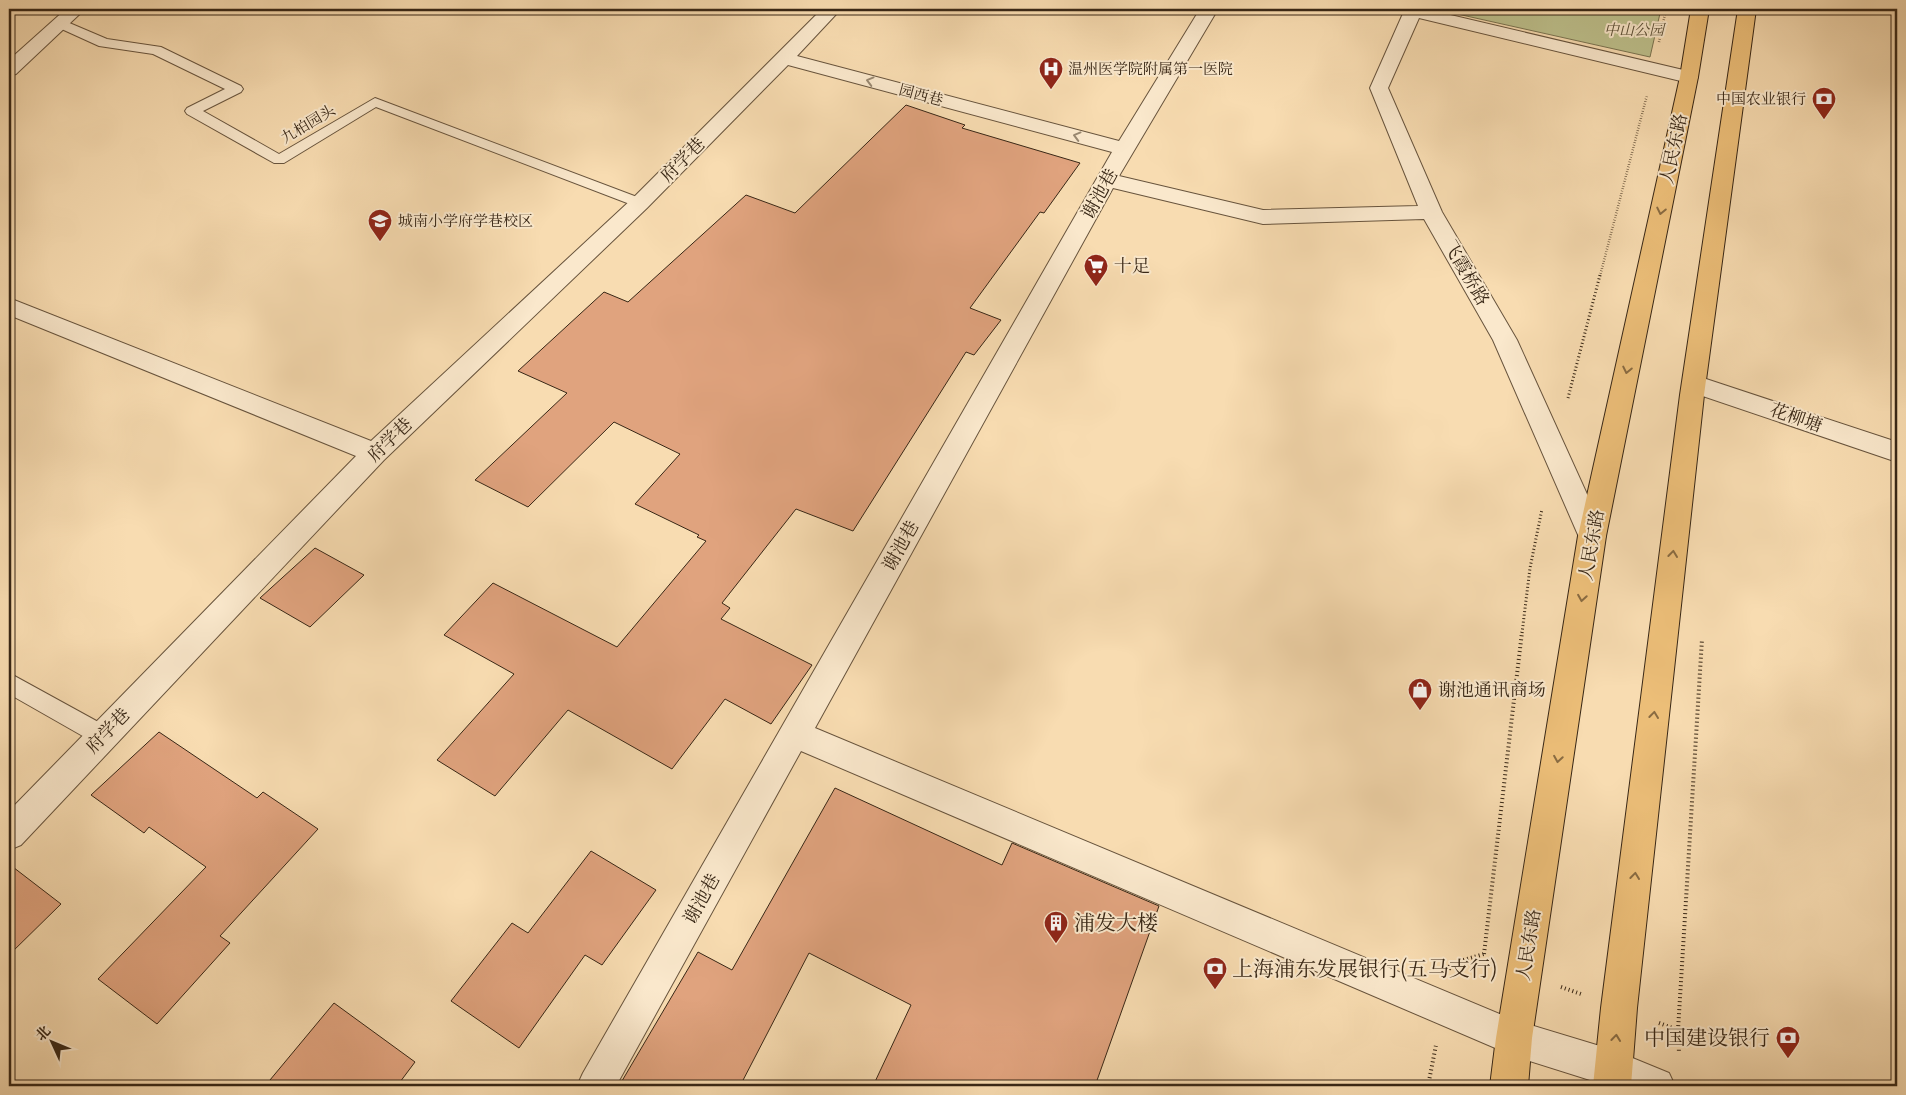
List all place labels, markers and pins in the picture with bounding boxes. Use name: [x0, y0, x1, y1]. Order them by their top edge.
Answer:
hospital icon: 温州医学院附属第一医院: [1038, 56, 1064, 90]
place label: 温州医学院附属第一医院: [1068, 59, 1233, 79]
bank icon: 中国农业银行: [1811, 86, 1837, 120]
place label: 中国农业银行: [1716, 89, 1806, 109]
school or university icon: 城南小学府学巷校区: [367, 208, 393, 242]
place label: 城南小学府学巷校区: [398, 211, 533, 231]
supermarket icon: 十足: [1083, 253, 1109, 287]
place label: 十足: [1114, 254, 1150, 279]
shop icon: 谢池通讯商场: [1407, 677, 1433, 711]
place label: 谢池通讯商场: [1438, 678, 1546, 703]
place label: 浦发大楼: [1074, 909, 1158, 938]
building icon: 浦发大楼: [1043, 910, 1069, 944]
place label: 上海浦东发展银行(五马支行): [1232, 955, 1497, 984]
bank icon: 上海浦东发展银行(五马支行): [1202, 956, 1228, 990]
place label: 中国建设银行: [1644, 1024, 1770, 1053]
bank icon: 中国建设银行: [1775, 1025, 1801, 1059]

